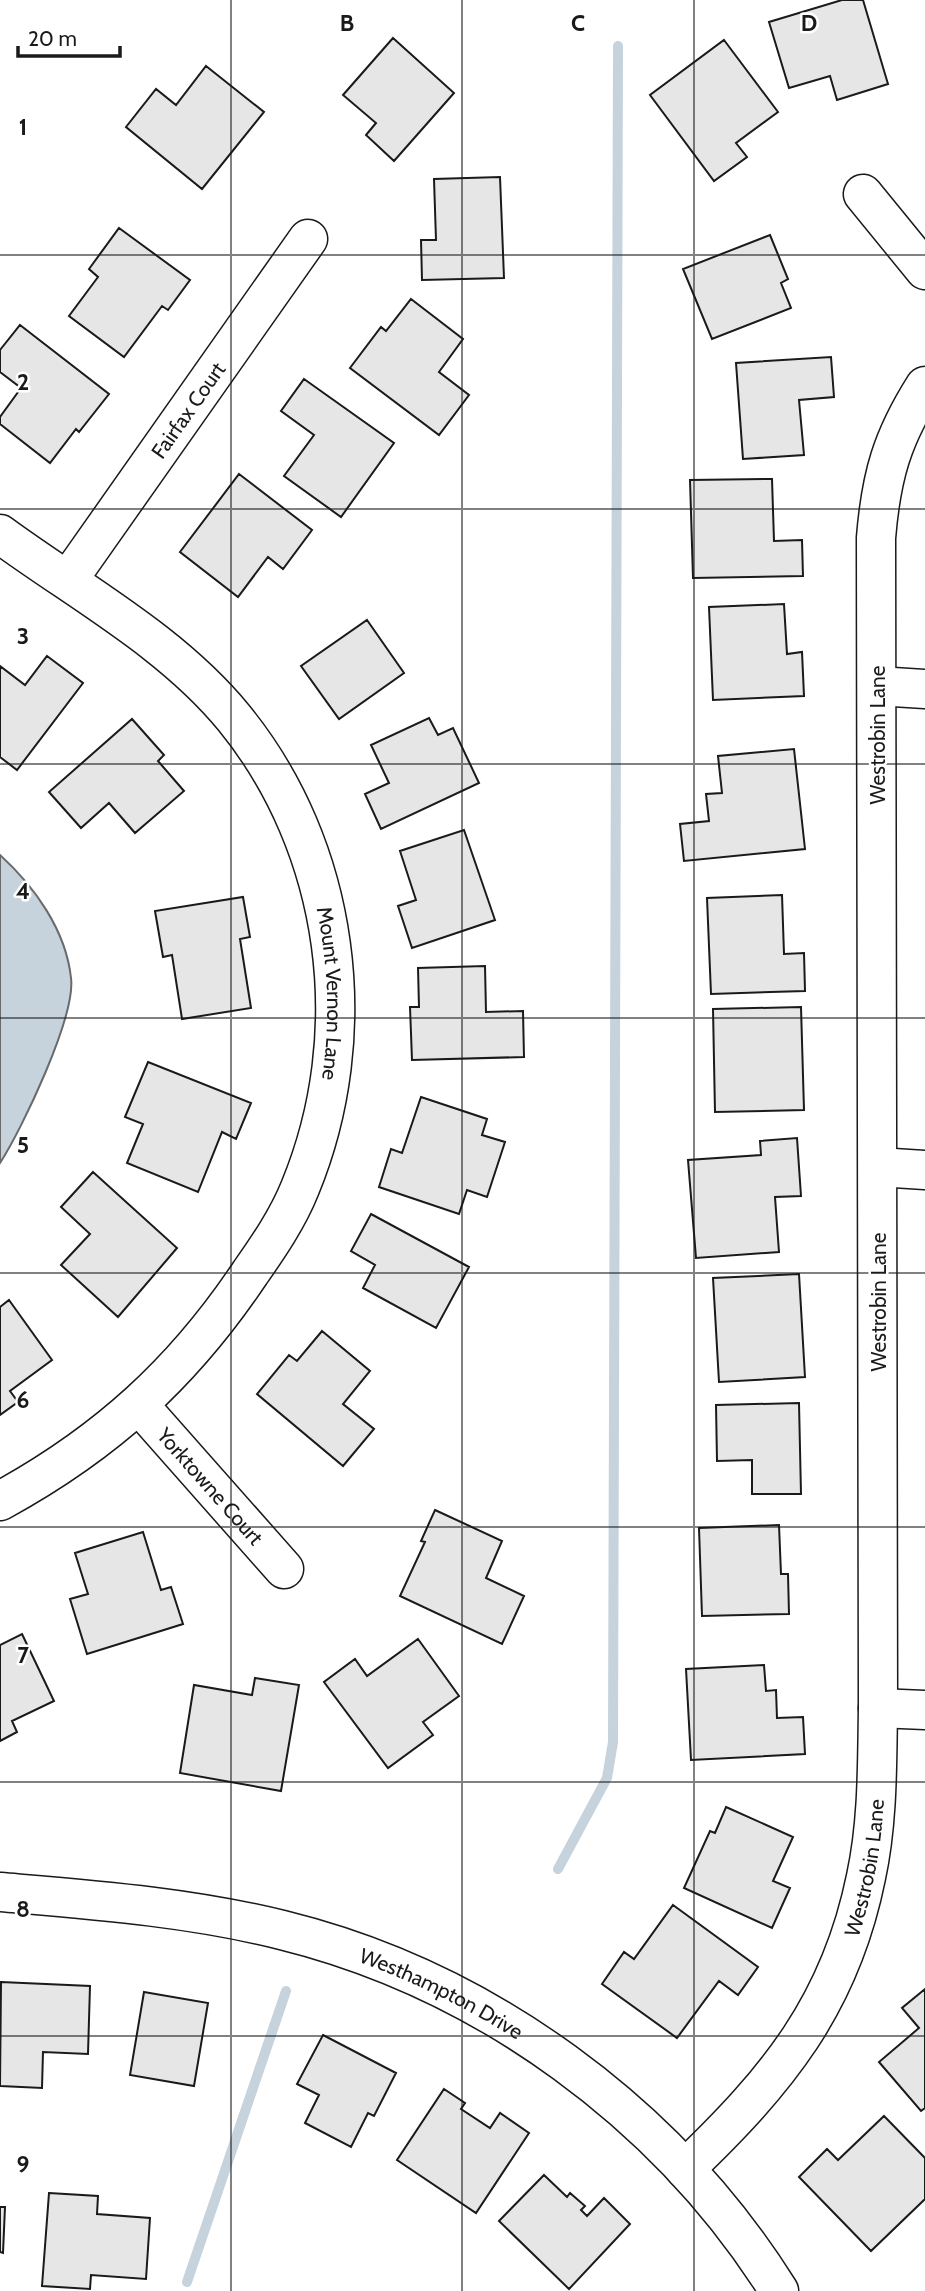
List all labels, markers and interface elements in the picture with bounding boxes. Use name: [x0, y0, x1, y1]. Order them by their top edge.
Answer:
text: B: [340, 9, 354, 37]
text: C: [571, 9, 585, 37]
text: D: [801, 9, 817, 37]
scale bar: [18, 14, 119, 58]
text: 20 m: [28, 26, 77, 51]
text: 1: [19, 113, 27, 141]
street label: Fairfax Court: [145, 357, 230, 463]
text: 2: [17, 368, 29, 396]
text: 3: [17, 622, 29, 650]
street label: Westrobin Lane: [865, 665, 890, 805]
text: 4: [16, 877, 30, 905]
street label: Mount Vernon Lane: [312, 904, 348, 1082]
text: 5: [17, 1131, 29, 1159]
street label: Westrobin Lane: [866, 1232, 891, 1372]
text: 6: [17, 1386, 29, 1414]
street label: Yorktowne Court: [152, 1422, 269, 1549]
text: 7: [17, 1641, 29, 1669]
street label: Westrobin Lane: [839, 1798, 888, 1939]
text: 8: [16, 1895, 30, 1923]
street label: Westhampton Drive: [357, 1942, 528, 2044]
text: 9: [17, 2150, 29, 2178]

